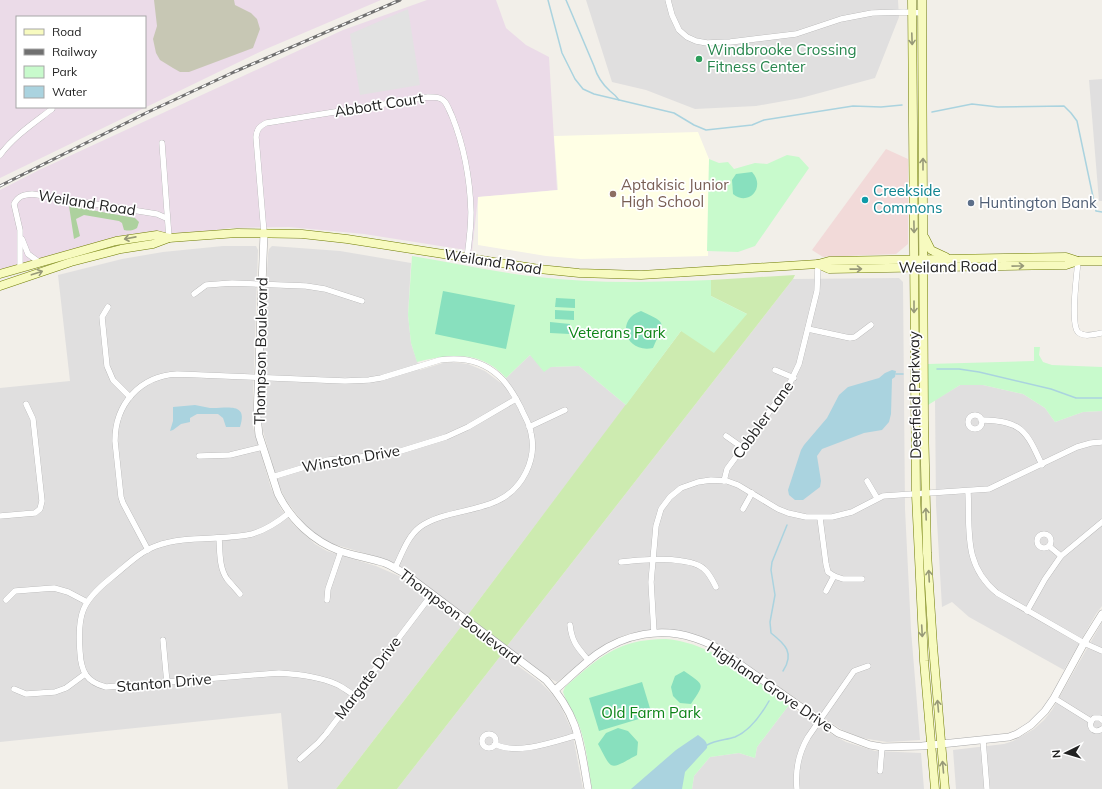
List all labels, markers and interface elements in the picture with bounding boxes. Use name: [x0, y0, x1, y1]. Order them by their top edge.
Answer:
legend: [16, 16, 146, 108]
text: Road: [52, 24, 81, 39]
one-way arrow: [908, 32, 916, 45]
place label: Windbrooke Crossing Fitness Center: [707, 40, 857, 76]
text: Railway: [52, 44, 98, 59]
marker: Windbrooke Crossing Fitness Center: [694, 54, 704, 64]
text: Park: [52, 64, 78, 79]
text: Water: [52, 84, 88, 99]
street label: Abbott Court: [333, 88, 425, 121]
one-way arrow: [919, 158, 927, 171]
place label: Aptakisic Junior High School: [621, 175, 729, 211]
place label: Creekside Commons: [873, 181, 942, 217]
street label: Weiland Road: [37, 185, 137, 220]
marker: Aptakisic Junior High School: [608, 189, 618, 199]
place label: Huntington Bank: [979, 193, 1097, 212]
marker: Creekside Commons: [860, 195, 870, 205]
marker: Huntington Bank: [966, 198, 976, 208]
one-way arrow: [910, 220, 918, 233]
one-way arrow: [124, 234, 137, 242]
street label: Weiland Road: [443, 244, 543, 279]
street label: Weiland Road: [899, 256, 997, 277]
one-way arrow: [1011, 262, 1024, 270]
one-way arrow: [849, 265, 862, 273]
one-way arrow: [30, 269, 43, 276]
street label: Thompson Boulevard: [250, 277, 271, 425]
one-way arrow: [910, 300, 918, 313]
park label: Veterans Park: [568, 323, 666, 342]
street label: Deerfield Parkway: [904, 331, 925, 459]
street label: Cobbler Lane: [728, 377, 797, 462]
street label: Winston Drive: [300, 441, 401, 476]
one-way arrow: [923, 508, 930, 521]
street label: Thompson Boulevard: [396, 565, 525, 669]
one-way arrow: [925, 570, 932, 583]
one-way arrow: [919, 624, 926, 637]
street label: Margate Drive: [330, 633, 405, 723]
street label: Highland Grove Drive: [704, 637, 837, 736]
street label: Stanton Drive: [116, 669, 212, 696]
one-way arrow: [934, 700, 941, 713]
park label: Old Farm Park: [601, 703, 701, 722]
north arrow: [1046, 733, 1086, 773]
text: N: [1049, 749, 1063, 759]
one-way arrow: [939, 761, 947, 774]

